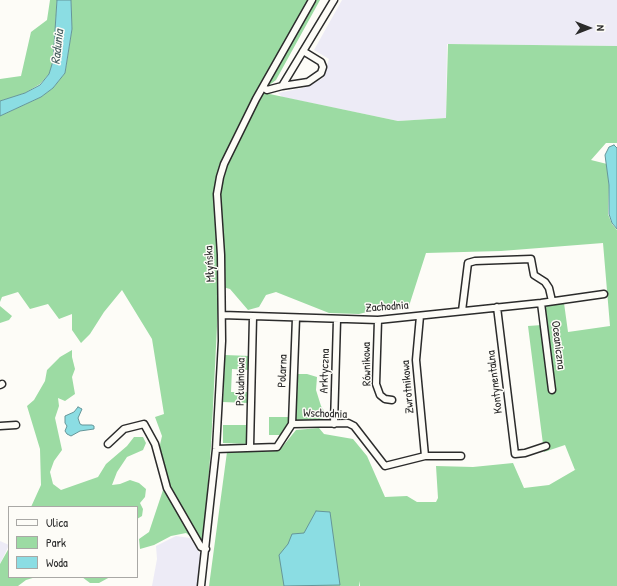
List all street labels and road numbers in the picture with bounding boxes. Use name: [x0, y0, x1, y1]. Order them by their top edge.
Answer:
street label: Młyńska: [202, 245, 218, 283]
street label: Zachodnia: [365, 298, 409, 316]
street label: Oceaniczna: [548, 320, 568, 370]
street label: Równikowa: [359, 342, 375, 386]
street label: Arktyczna: [317, 348, 333, 394]
street label: Kontynentalna: [484, 350, 506, 414]
street label: Polarna: [275, 354, 291, 388]
street label: Południowa: [233, 358, 249, 406]
street label: Zwrotnikowa: [398, 360, 418, 414]
street label: Wschodnia: [303, 406, 347, 422]

